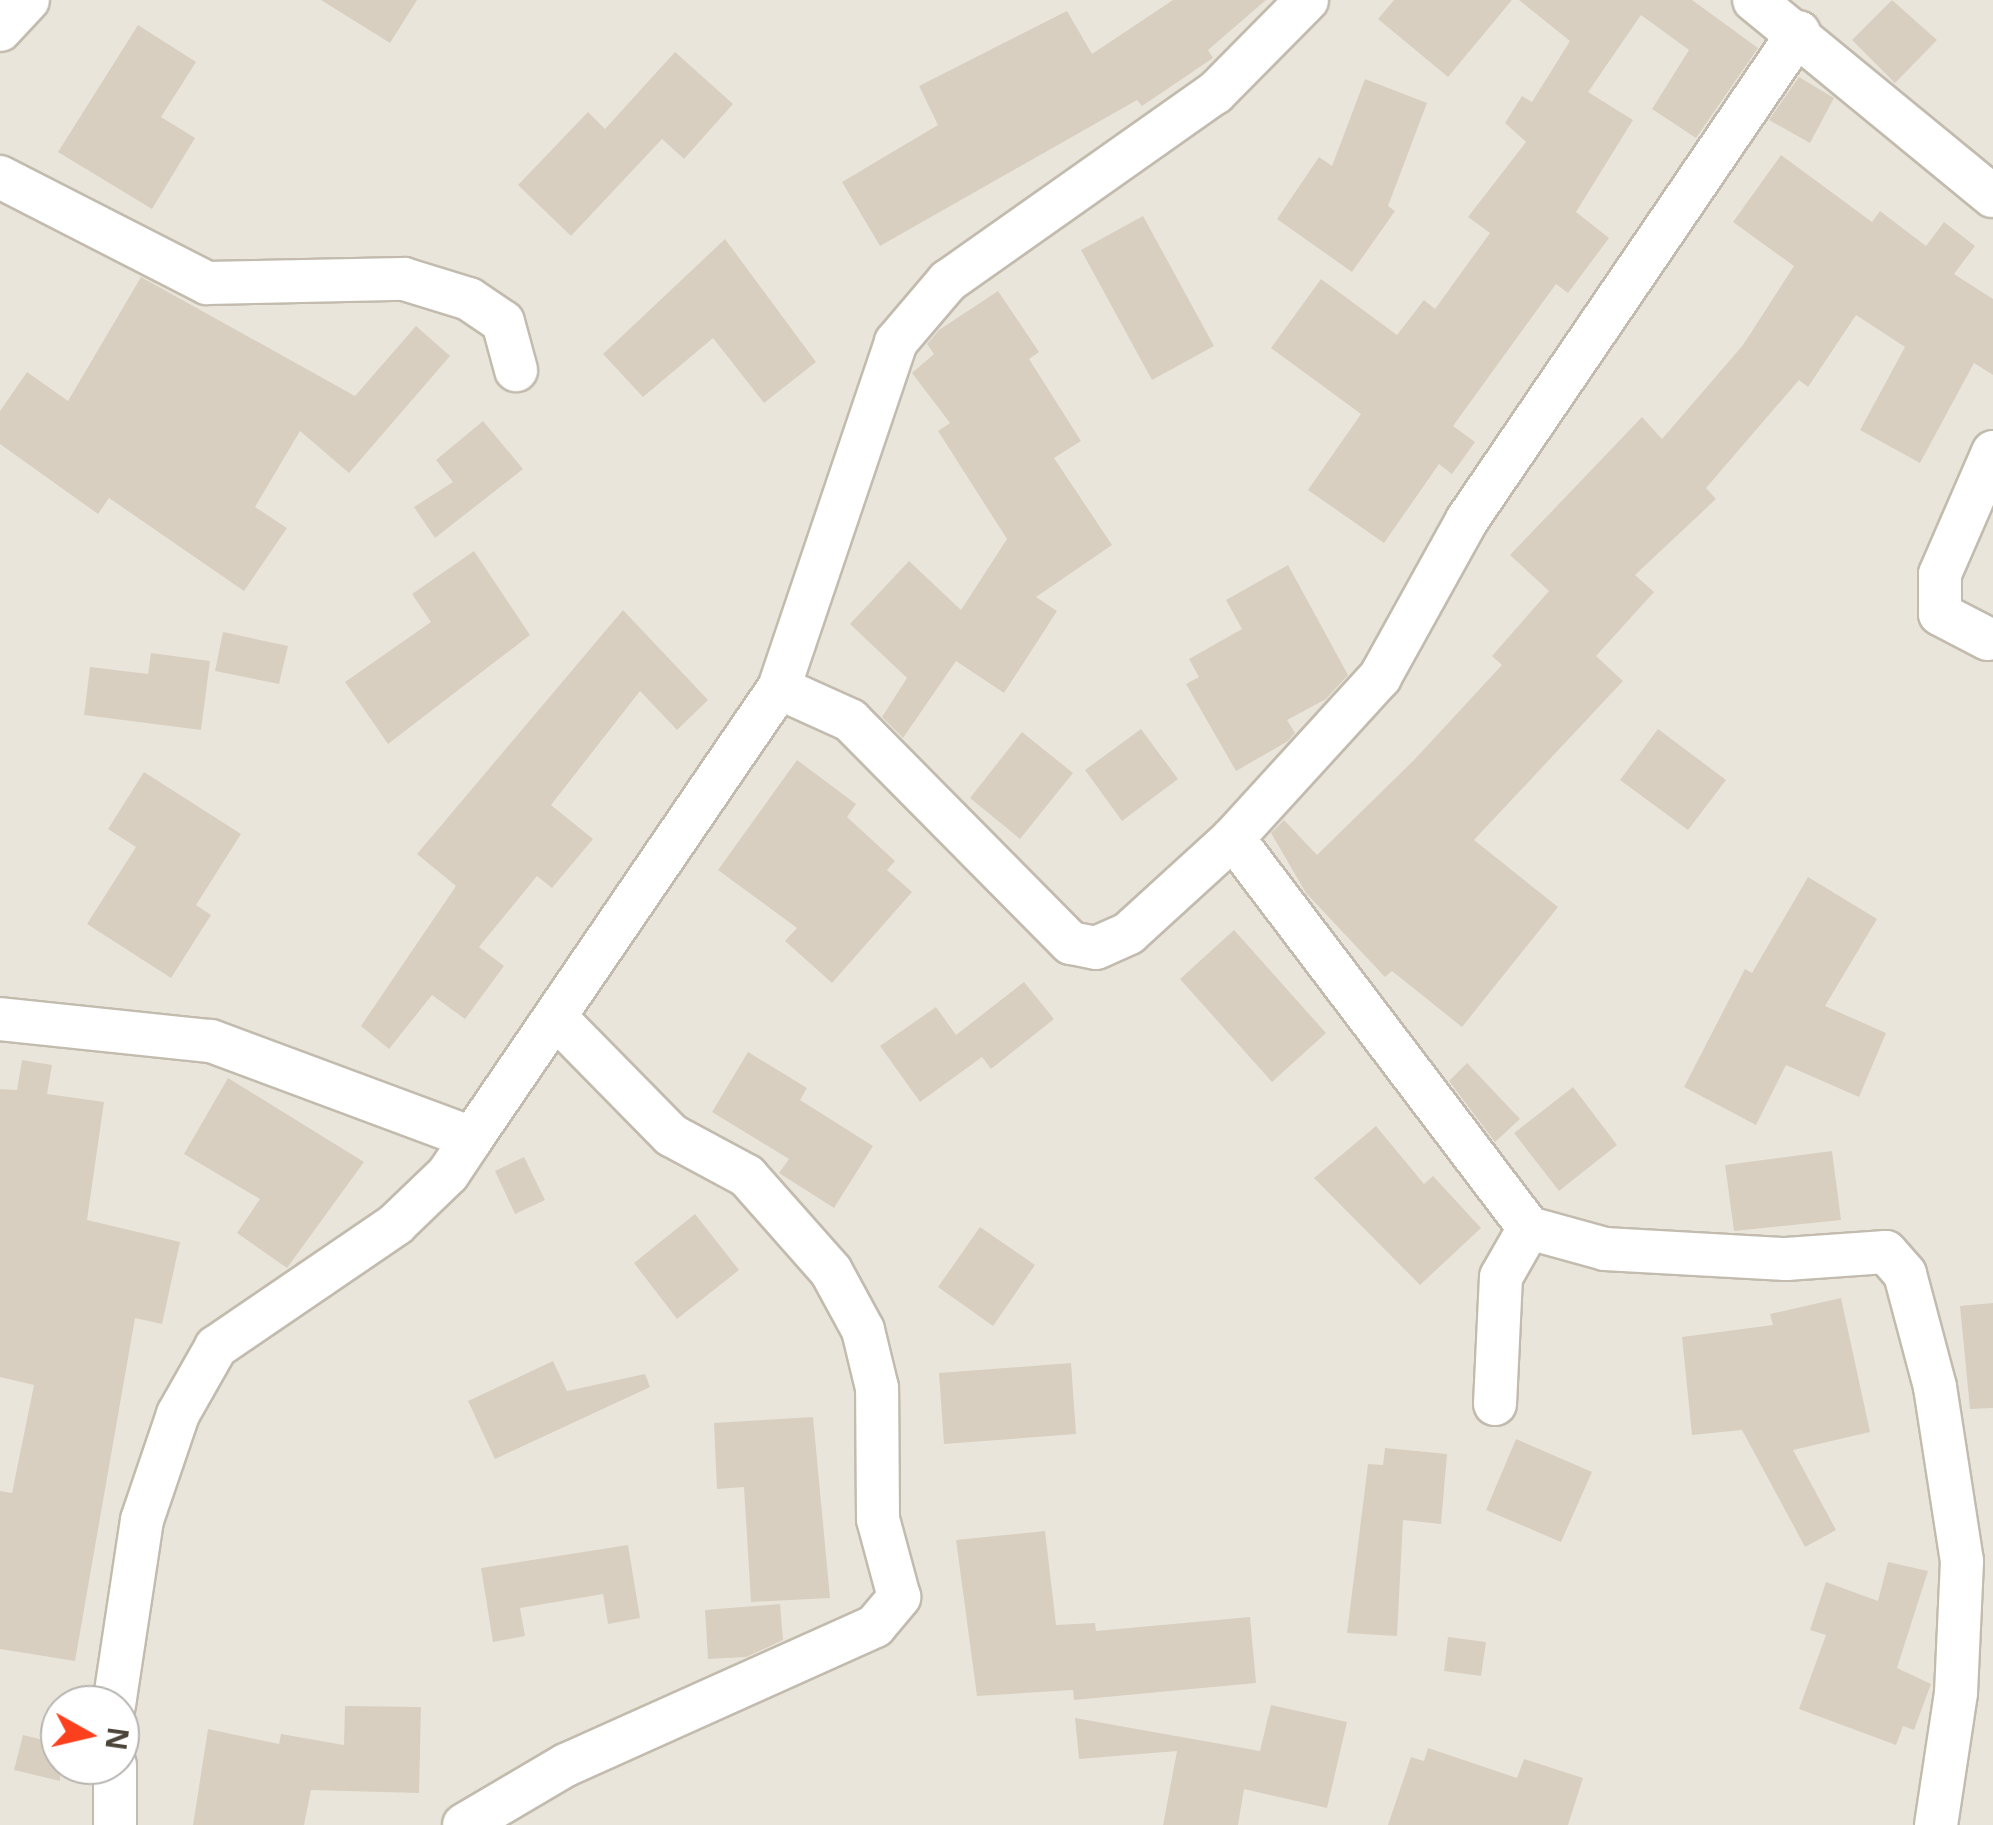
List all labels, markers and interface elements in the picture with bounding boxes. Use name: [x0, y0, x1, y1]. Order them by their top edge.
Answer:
north arrow: [40, 1685, 140, 1785]
text: N: [97, 1725, 138, 1753]

